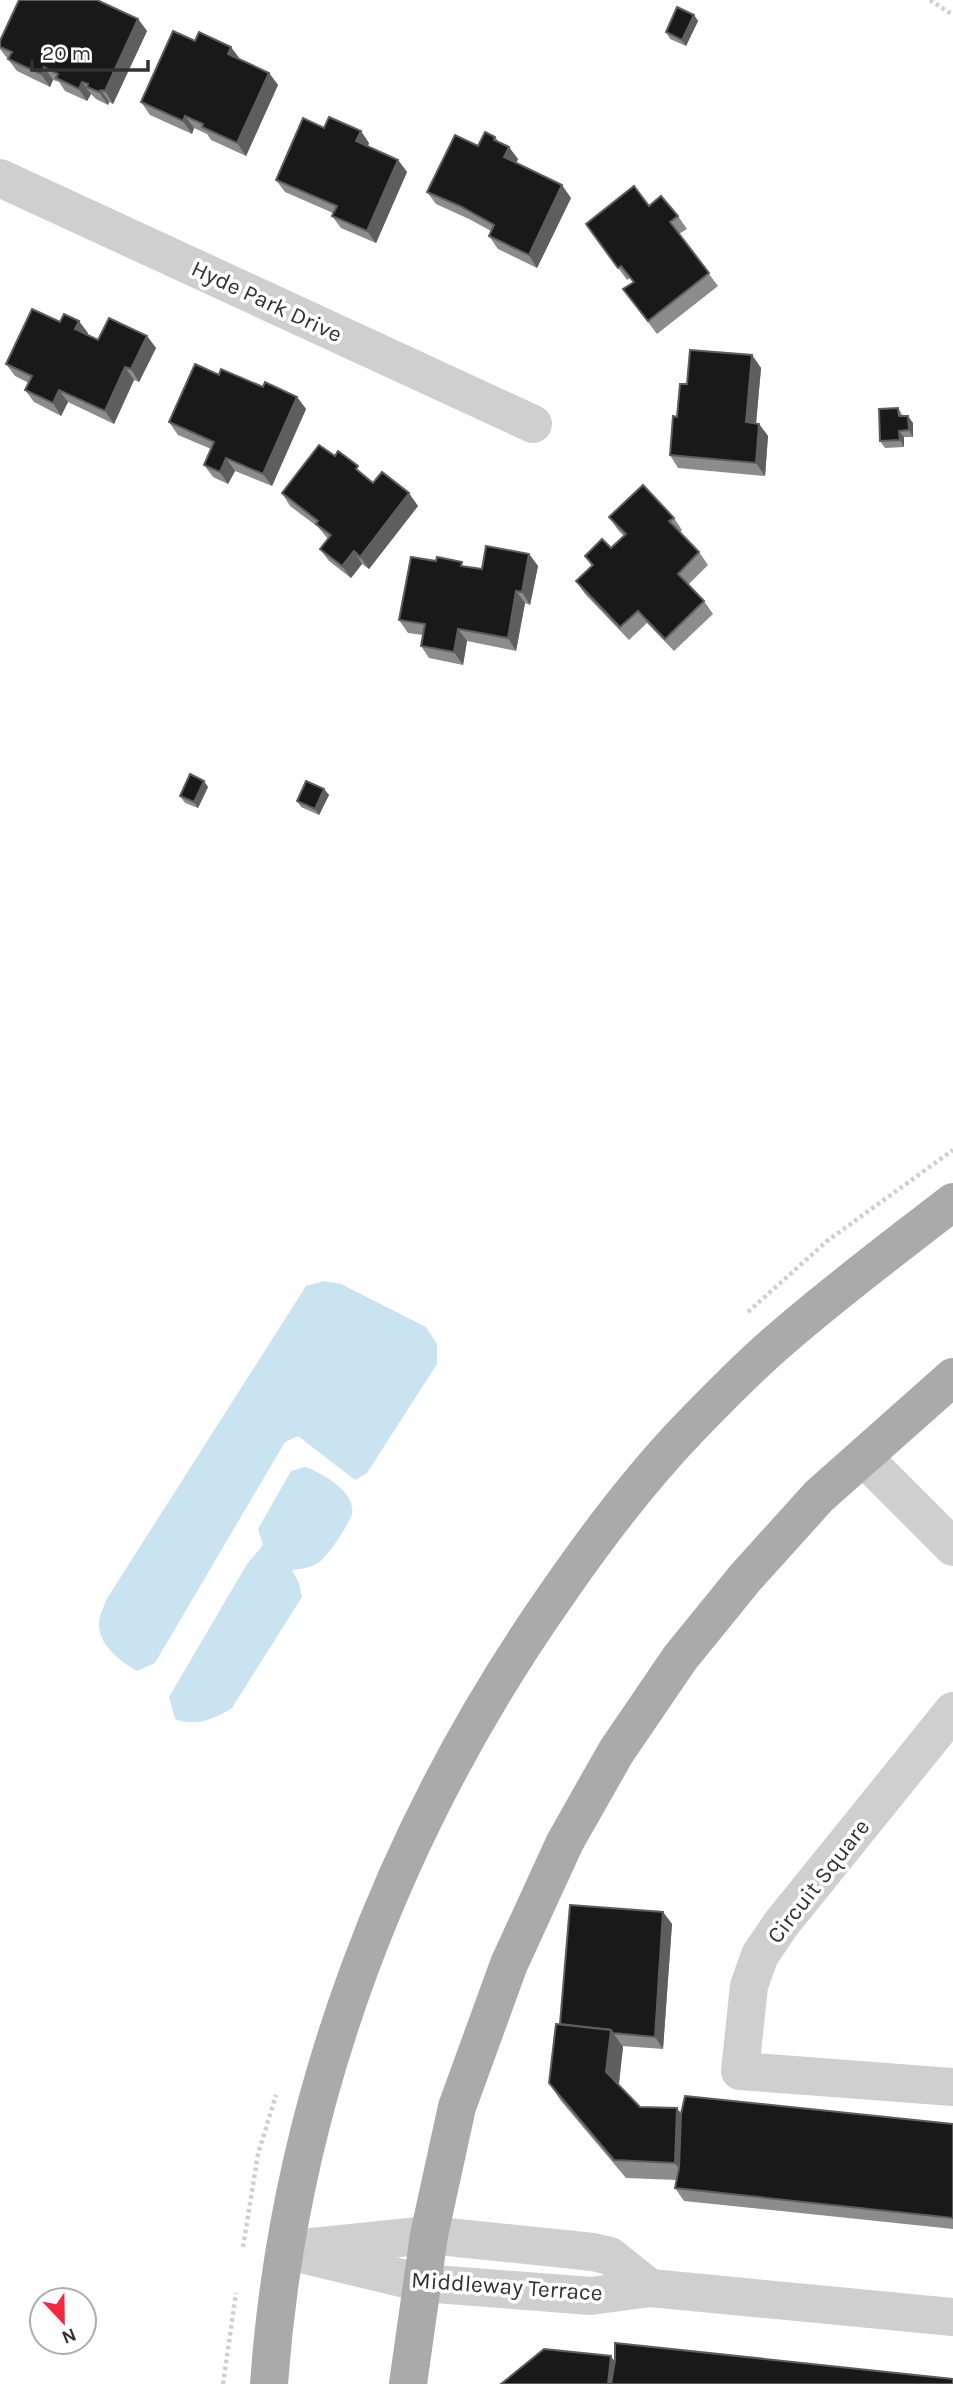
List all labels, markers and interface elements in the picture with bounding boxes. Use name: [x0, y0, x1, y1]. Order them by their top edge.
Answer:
scale bar: [32, 28, 147, 72]
text: 20 m: [42, 41, 91, 65]
street label: Hyde Park Drive: [187, 255, 346, 348]
street label: Circuit Square: [762, 1814, 875, 1949]
street label: Middleway Terrace: [410, 2266, 604, 2307]
north arrow: [28, 2286, 98, 2356]
text: N: [59, 2323, 79, 2349]

